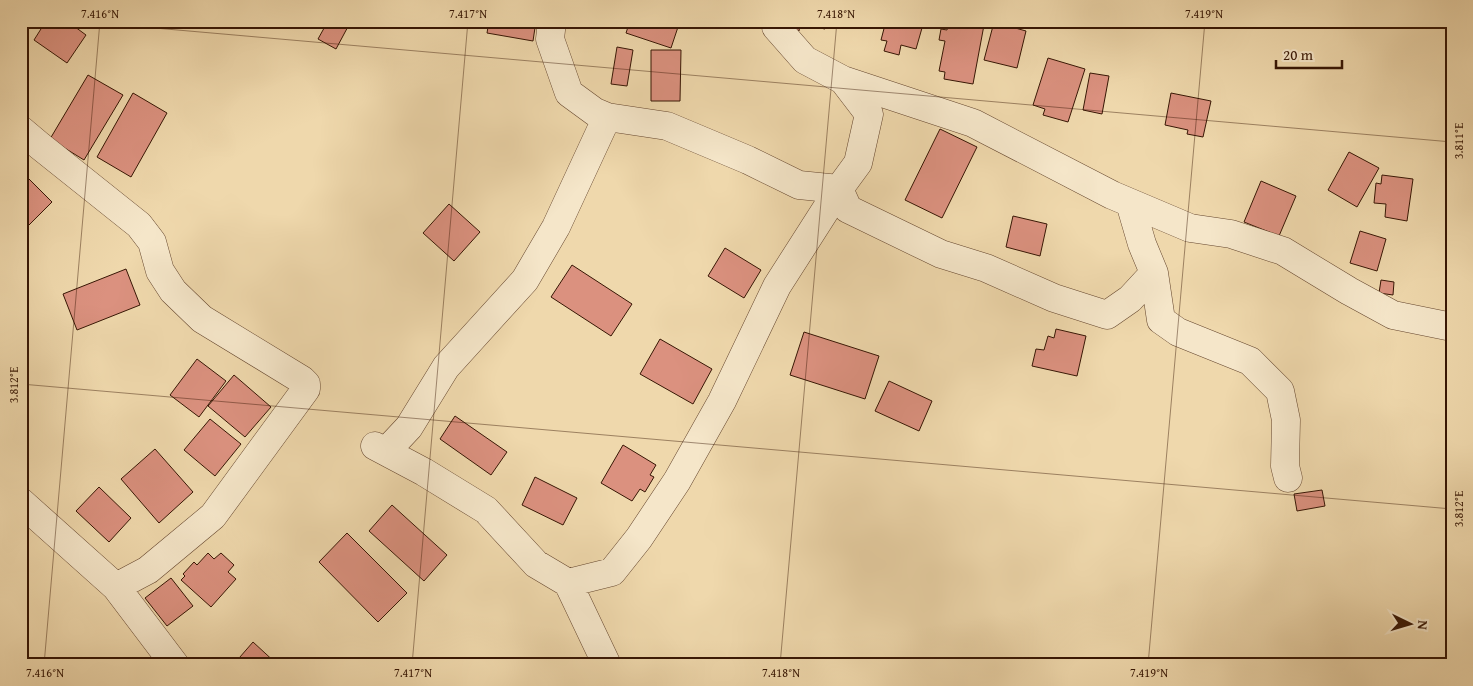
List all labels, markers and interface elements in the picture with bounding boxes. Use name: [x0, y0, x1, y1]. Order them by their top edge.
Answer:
text: 7.416°N: [81, 5, 119, 22]
text: 7.417°N: [449, 5, 487, 22]
text: 7.418°N: [817, 5, 855, 22]
text: 7.419°N: [1185, 5, 1223, 22]
scale bar: [1276, 38, 1342, 70]
text: 20 m: [1283, 44, 1314, 65]
text: 3.811°E: [1450, 123, 1467, 159]
text: 3.812°E: [5, 367, 22, 403]
text: 3.812°E: [1450, 491, 1467, 527]
north arrow: [1386, 598, 1436, 648]
text: N: [1413, 620, 1433, 631]
text: 7.416°N: [26, 664, 64, 681]
text: 7.417°N: [394, 664, 432, 681]
text: 7.418°N: [762, 664, 800, 681]
text: 7.419°N: [1130, 664, 1168, 681]

